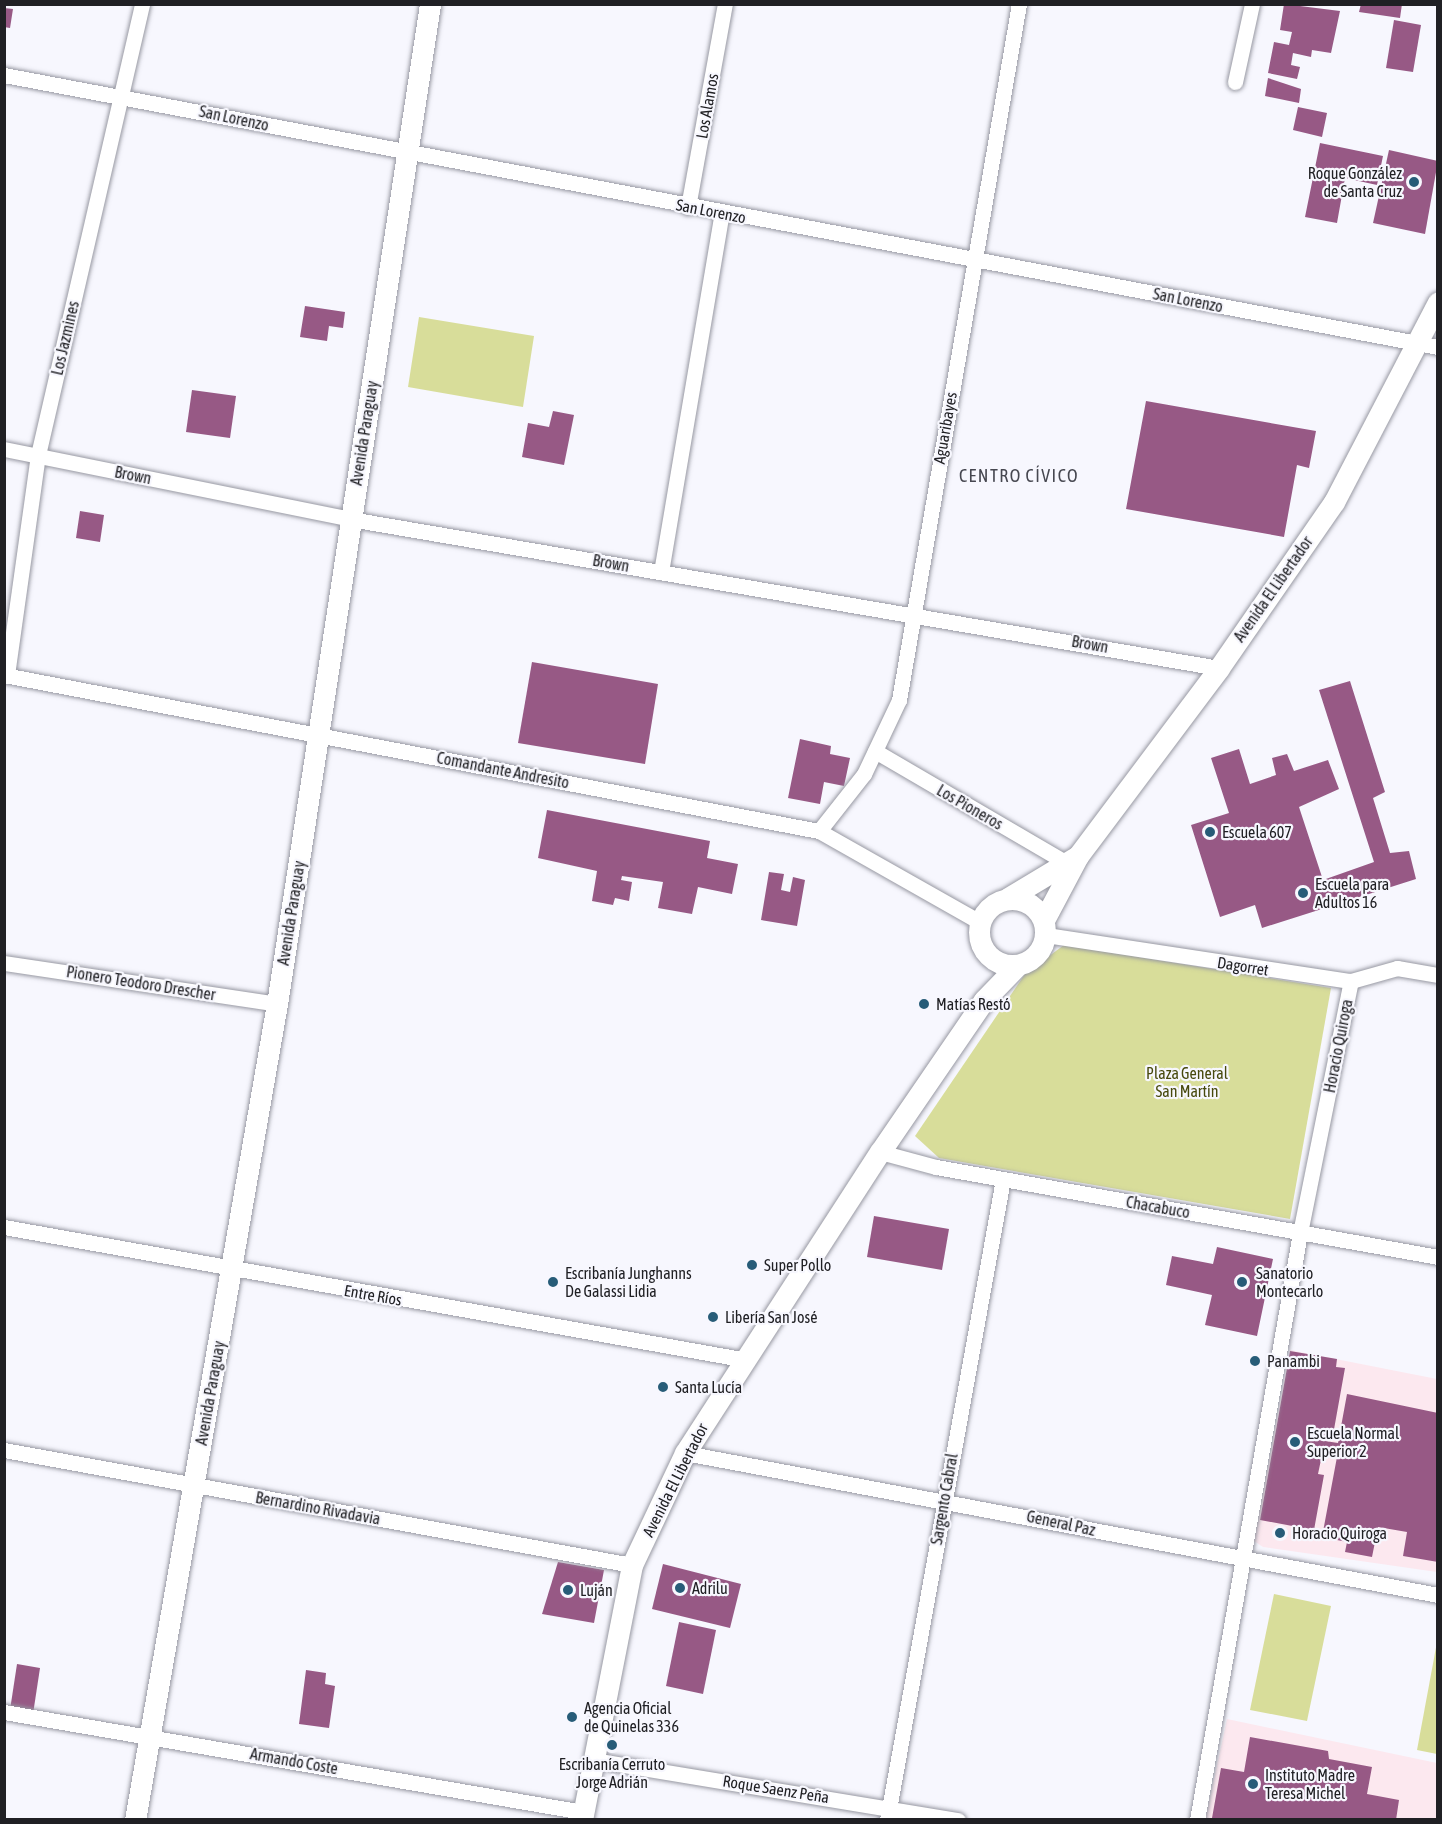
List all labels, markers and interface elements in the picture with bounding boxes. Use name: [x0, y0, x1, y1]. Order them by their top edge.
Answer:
street label: Los Alamos: [692, 72, 722, 140]
street label: San Lorenzo: [197, 101, 271, 135]
place label: Roque González de Santa Cruz: [1308, 163, 1402, 201]
marker: Roque González de Santa Cruz: [1407, 175, 1421, 189]
street label: San Lorenzo: [674, 195, 748, 227]
street label: San Lorenzo: [1151, 284, 1225, 316]
street label: Los Jazmines: [47, 299, 83, 377]
street label: Avenida Paraguay: [346, 379, 382, 487]
street label: Aguaribayes: [929, 391, 961, 465]
street label: Brown: [113, 462, 153, 488]
district label: CENTRO CÍVICO: [959, 465, 1079, 487]
street label: Avenida El Libertador: [1229, 532, 1317, 646]
street label: Brown: [591, 550, 631, 576]
street label: Brown: [1070, 631, 1110, 657]
street label: Comandante Andresito: [435, 748, 571, 792]
street label: Los Pioneros: [934, 780, 1006, 834]
place label: Escuela 607: [1222, 822, 1292, 842]
marker: Escuela 607: [1203, 825, 1217, 839]
street label: Avenida Paraguay: [273, 859, 309, 967]
place label: Escuela para Adultos 16: [1315, 874, 1389, 912]
marker: Escuela para Adultos 16: [1296, 886, 1310, 900]
street label: Dagorret: [1216, 952, 1270, 980]
street label: Pionero Teodoro Drescher: [65, 962, 217, 1004]
place label: Matías Restó: [936, 994, 1011, 1014]
marker: Matías Restó: [917, 997, 931, 1011]
street label: Horacio Quiroga: [1320, 998, 1356, 1094]
park label: Plaza General San Martín: [1146, 1063, 1228, 1101]
street label: Chacabuco: [1125, 1192, 1191, 1222]
place label: Super Pollo: [764, 1255, 831, 1275]
marker: Super Pollo: [745, 1258, 759, 1272]
place label: Escribanía Junghanns De Galassi Lidia: [565, 1263, 692, 1301]
place label: Sanatorio Montecarlo: [1256, 1263, 1323, 1301]
marker: Sanatorio Montecarlo: [1233, 1273, 1251, 1291]
marker: Escribanía Junghanns De Galassi Lidia: [546, 1275, 560, 1289]
street label: Entre Ríos: [343, 1280, 403, 1310]
place label: Libería San José: [725, 1307, 817, 1327]
marker: Libería San José: [706, 1310, 720, 1324]
street label: Avenida Paraguay: [191, 1339, 229, 1447]
place label: Panambi: [1267, 1351, 1320, 1371]
marker: Panambi: [1248, 1354, 1262, 1368]
place label: Santa Lucía: [675, 1377, 742, 1397]
marker: Santa Lucía: [656, 1380, 670, 1394]
street label: Avenida El Libertador: [638, 1420, 712, 1540]
place label: Escuela Normal Superior 2: [1307, 1423, 1399, 1461]
marker: Escuela Normal Superior 2: [1288, 1435, 1302, 1449]
street label: Sargento Cabral: [927, 1452, 961, 1546]
street label: Bernardino Rivadavia: [254, 1488, 382, 1528]
street label: General Paz: [1025, 1506, 1097, 1540]
place label: Horacio Quiroga: [1292, 1523, 1387, 1543]
marker: Horacio Quiroga: [1273, 1526, 1287, 1540]
place label: Adrilu: [692, 1578, 728, 1598]
place label: Luján: [580, 1580, 613, 1600]
marker: Adrilu: [673, 1581, 687, 1595]
marker: Luján: [561, 1583, 575, 1597]
place label: Agencia Oficial de Quinelas 336: [584, 1698, 679, 1736]
marker: Agencia Oficial de Quinelas 336: [565, 1710, 579, 1724]
marker: Escribanía Cerruto Jorge Adrián: [605, 1738, 619, 1752]
street label: Armando Coste: [249, 1744, 339, 1778]
place label: Escribanía Cerruto Jorge Adrián: [559, 1754, 665, 1792]
place label: Instituto Madre Teresa Michel: [1265, 1765, 1355, 1803]
street label: Roque Saenz Peña: [721, 1771, 831, 1807]
marker: Instituto Madre Teresa Michel: [1246, 1777, 1260, 1791]

